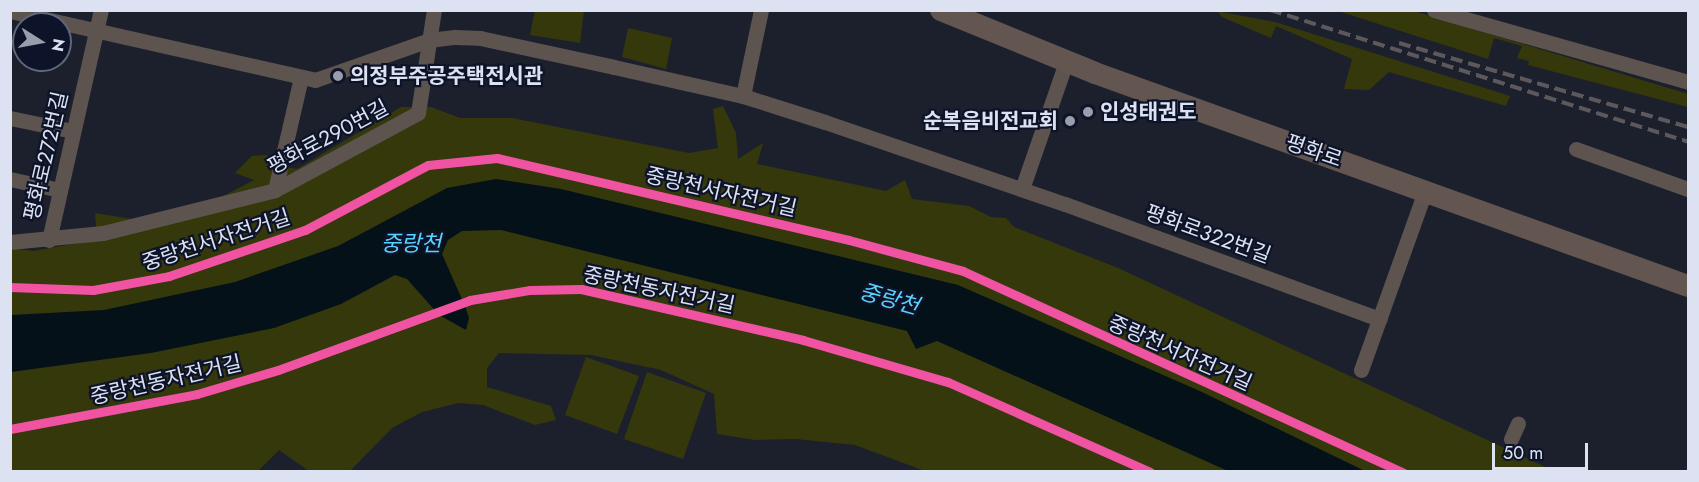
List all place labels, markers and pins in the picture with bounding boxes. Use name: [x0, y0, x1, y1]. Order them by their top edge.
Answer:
place label: 의정부주공주택전시관: [350, 63, 543, 89]
marker: 의정부주공주택전시관: [331, 69, 345, 83]
place label: 인성태권도: [1100, 99, 1197, 125]
marker: 인성태권도: [1081, 105, 1095, 119]
place label: 순복음비전교회: [923, 108, 1058, 134]
marker: 순복음비전교회: [1063, 114, 1077, 128]

